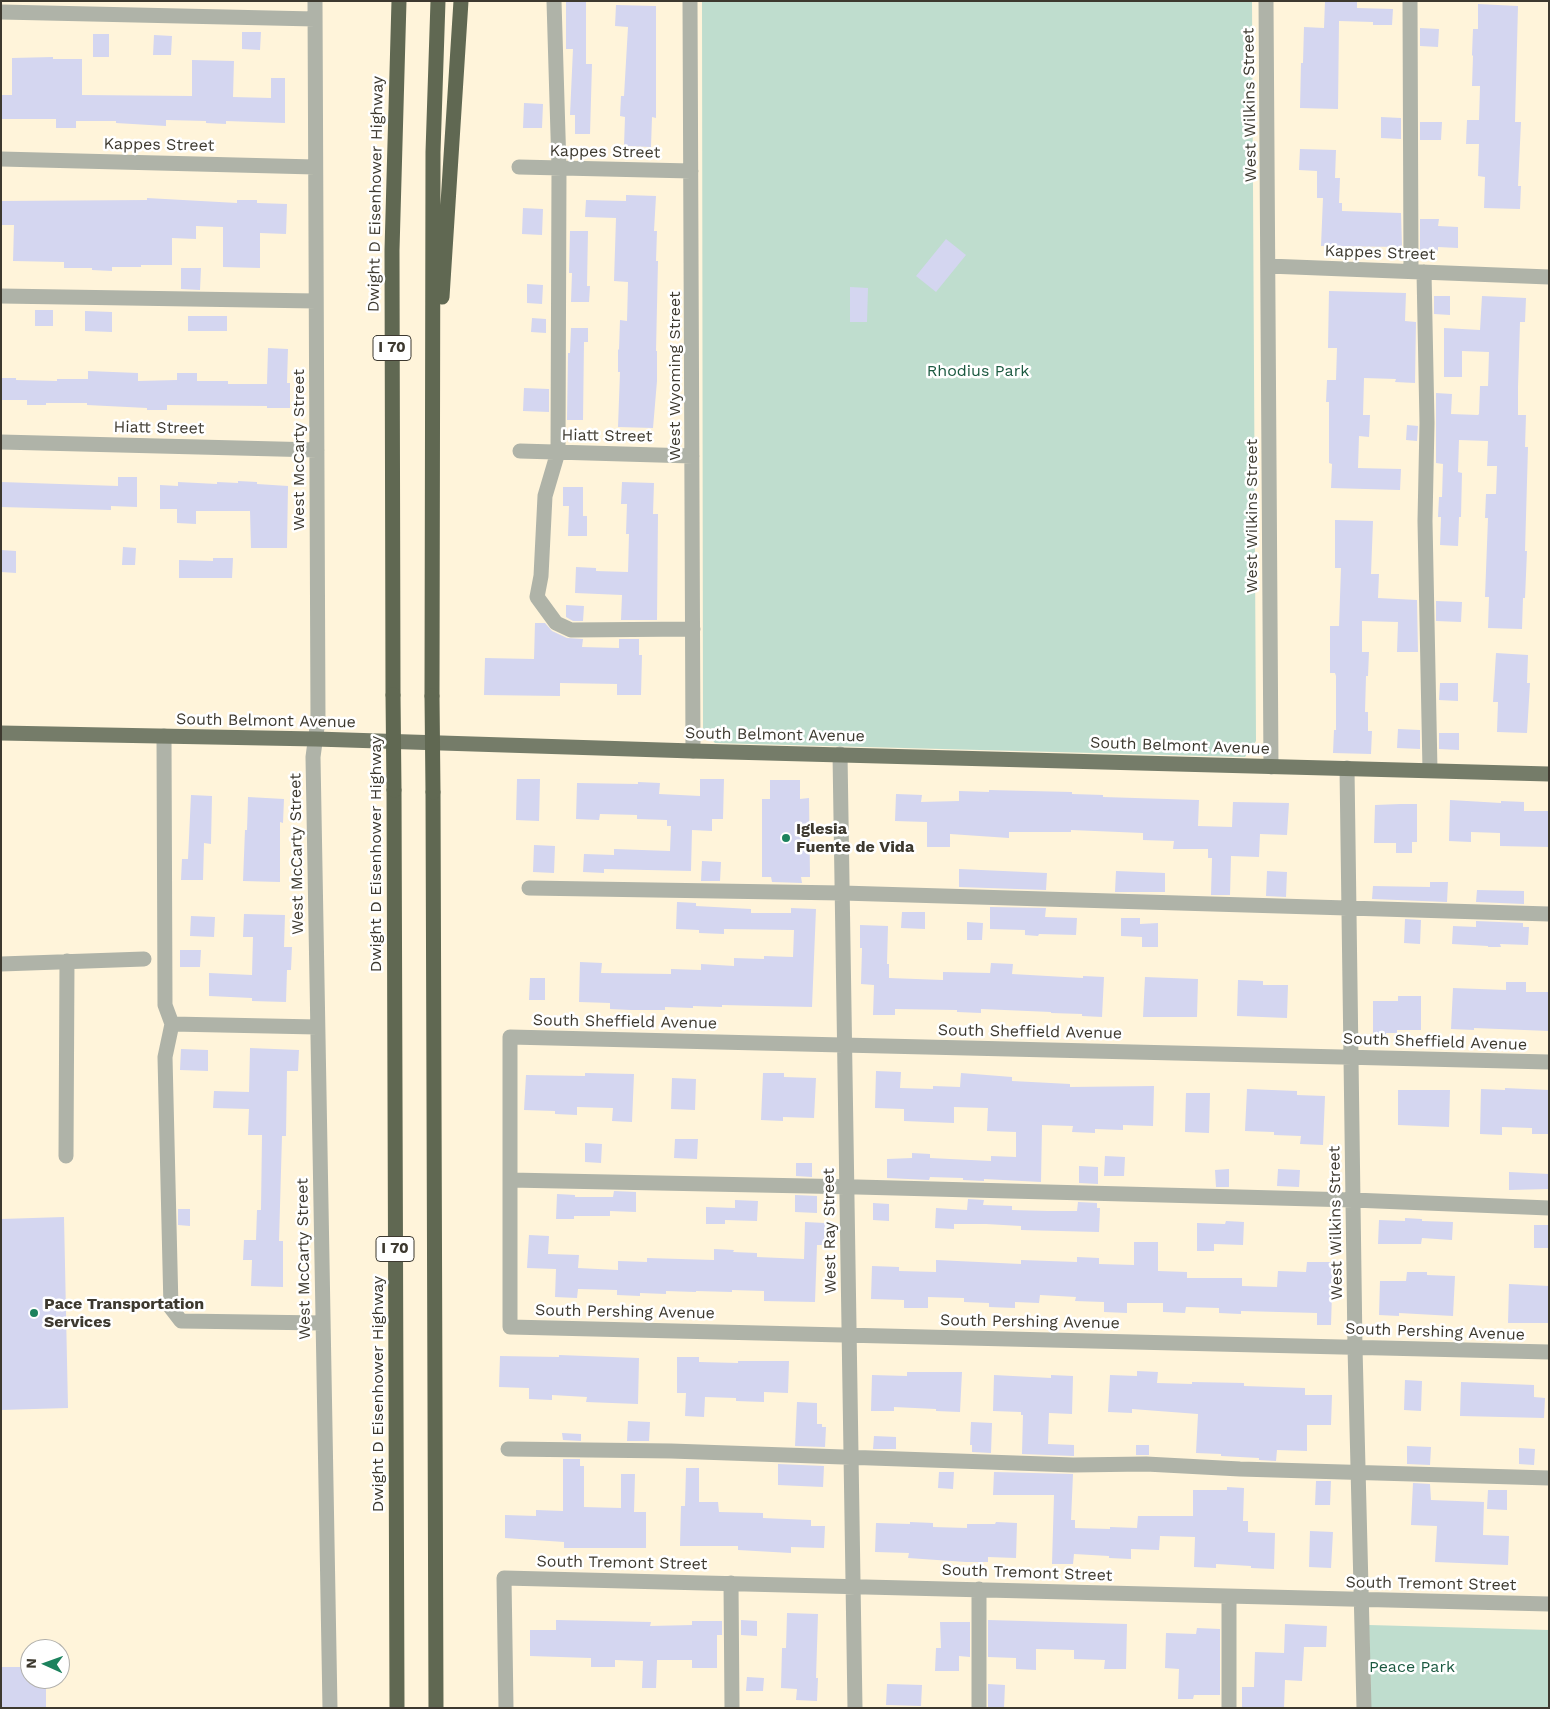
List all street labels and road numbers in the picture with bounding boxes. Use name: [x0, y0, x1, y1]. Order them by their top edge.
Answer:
street label: West Wilkins Street: [1239, 28, 1261, 182]
street label: Dwight D Eisenhower Highway: [364, 76, 388, 312]
street label: Kappes Street: [104, 134, 214, 156]
street label: Kappes Street: [550, 141, 660, 163]
street label: Kappes Street: [1324, 241, 1436, 265]
street label: West Wyoming Street: [665, 291, 685, 461]
road number: I 70: [373, 336, 411, 360]
street label: West McCarty Street: [289, 369, 309, 531]
street label: Hiatt Street: [113, 418, 205, 438]
street label: Hiatt Street: [561, 426, 653, 446]
street label: West Wilkins Street: [1242, 439, 1262, 593]
street label: South Belmont Avenue: [176, 710, 356, 732]
street label: South Belmont Avenue: [685, 724, 865, 746]
street label: South Belmont Avenue: [1090, 733, 1270, 759]
street label: Dwight D Eisenhower Highway: [366, 736, 386, 972]
street label: West McCarty Street: [286, 773, 308, 935]
street label: South Sheffield Avenue: [533, 1011, 717, 1033]
street label: South Sheffield Avenue: [938, 1021, 1122, 1043]
street label: South Sheffield Avenue: [1343, 1029, 1527, 1055]
street label: West Wilkins Street: [1325, 1146, 1347, 1300]
street label: West Ray Street: [819, 1168, 841, 1294]
street label: West McCarty Street: [293, 1178, 315, 1340]
road number: I 70: [376, 1236, 414, 1262]
street label: Dwight D Eisenhower Highway: [368, 1276, 388, 1512]
street label: South Pershing Avenue: [535, 1301, 715, 1323]
street label: South Pershing Avenue: [940, 1311, 1120, 1333]
street label: South Pershing Avenue: [1345, 1319, 1525, 1345]
street label: South Tremont Street: [536, 1552, 708, 1574]
street label: South Tremont Street: [941, 1560, 1113, 1586]
street label: South Tremont Street: [1345, 1573, 1517, 1595]

